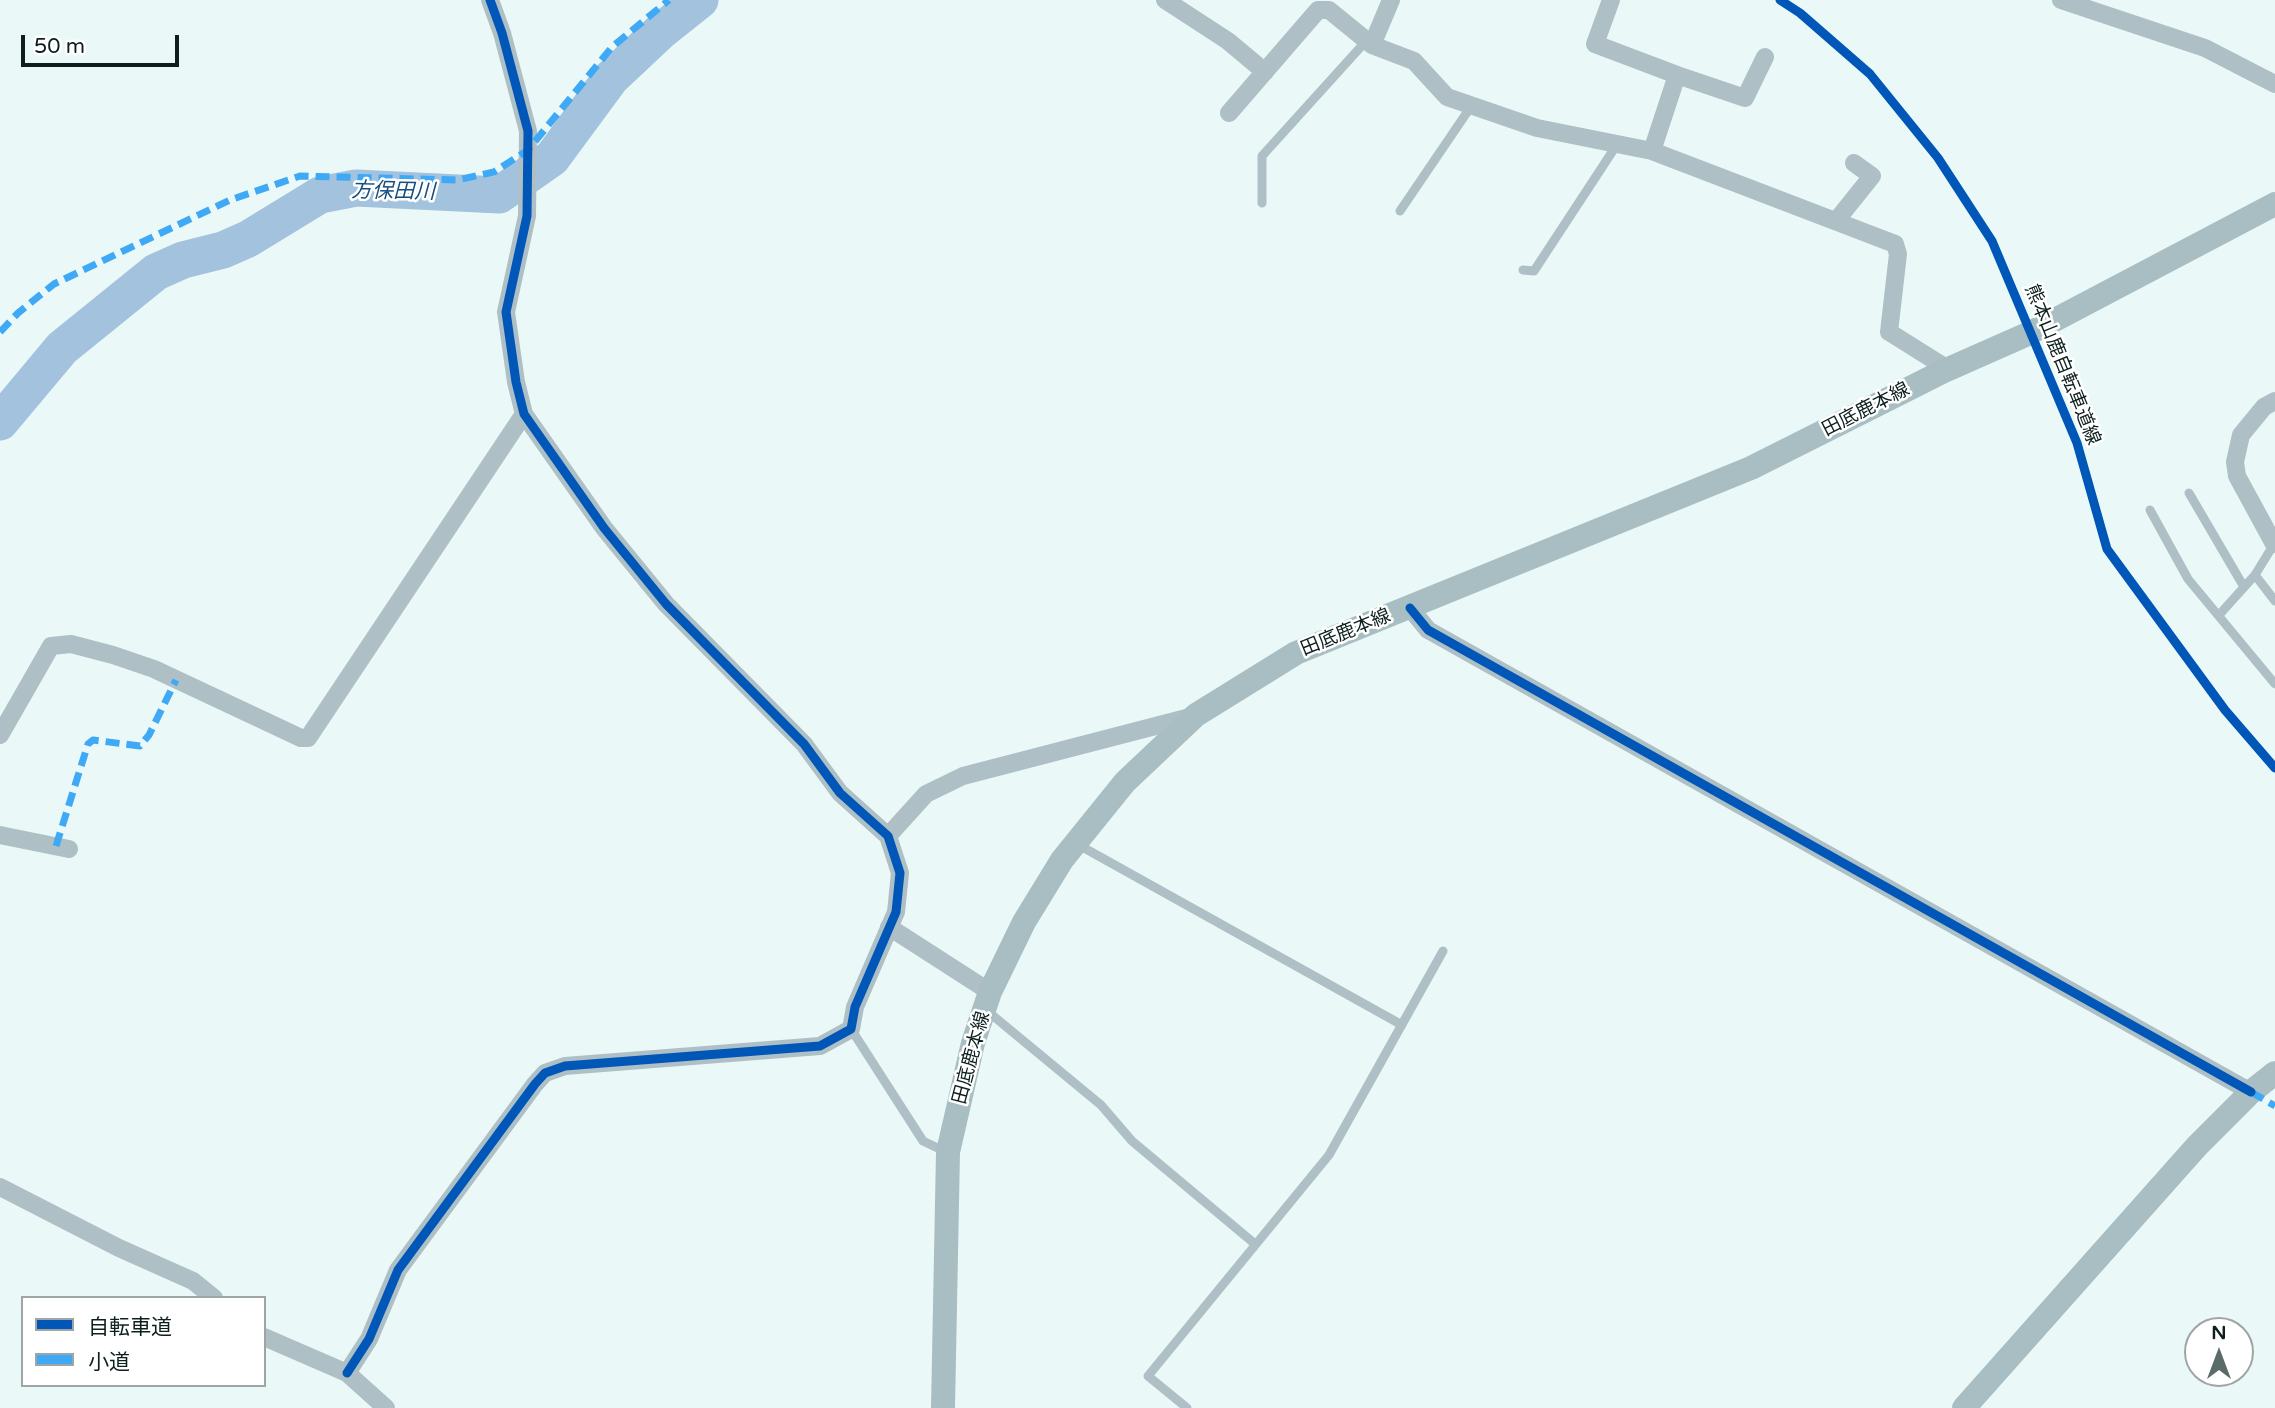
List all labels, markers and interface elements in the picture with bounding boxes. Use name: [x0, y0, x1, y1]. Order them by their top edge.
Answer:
scale bar: [24, 21, 182, 65]
text: 50 m: [34, 34, 85, 59]
water label: 方保田川: [351, 179, 435, 205]
street label: 熊本山鹿自転車道線: [2019, 281, 2105, 449]
street label: 田底鹿本線: [1819, 378, 1913, 442]
street label: 田底鹿本線: [1298, 605, 1394, 661]
street label: 田底鹿本線: [949, 1009, 995, 1107]
legend: [21, 1296, 266, 1387]
text: 自転車道: [88, 1315, 172, 1340]
north arrow: [2184, 1317, 2254, 1387]
text: N: [2211, 1322, 2227, 1344]
text: 小道: [88, 1350, 130, 1375]

